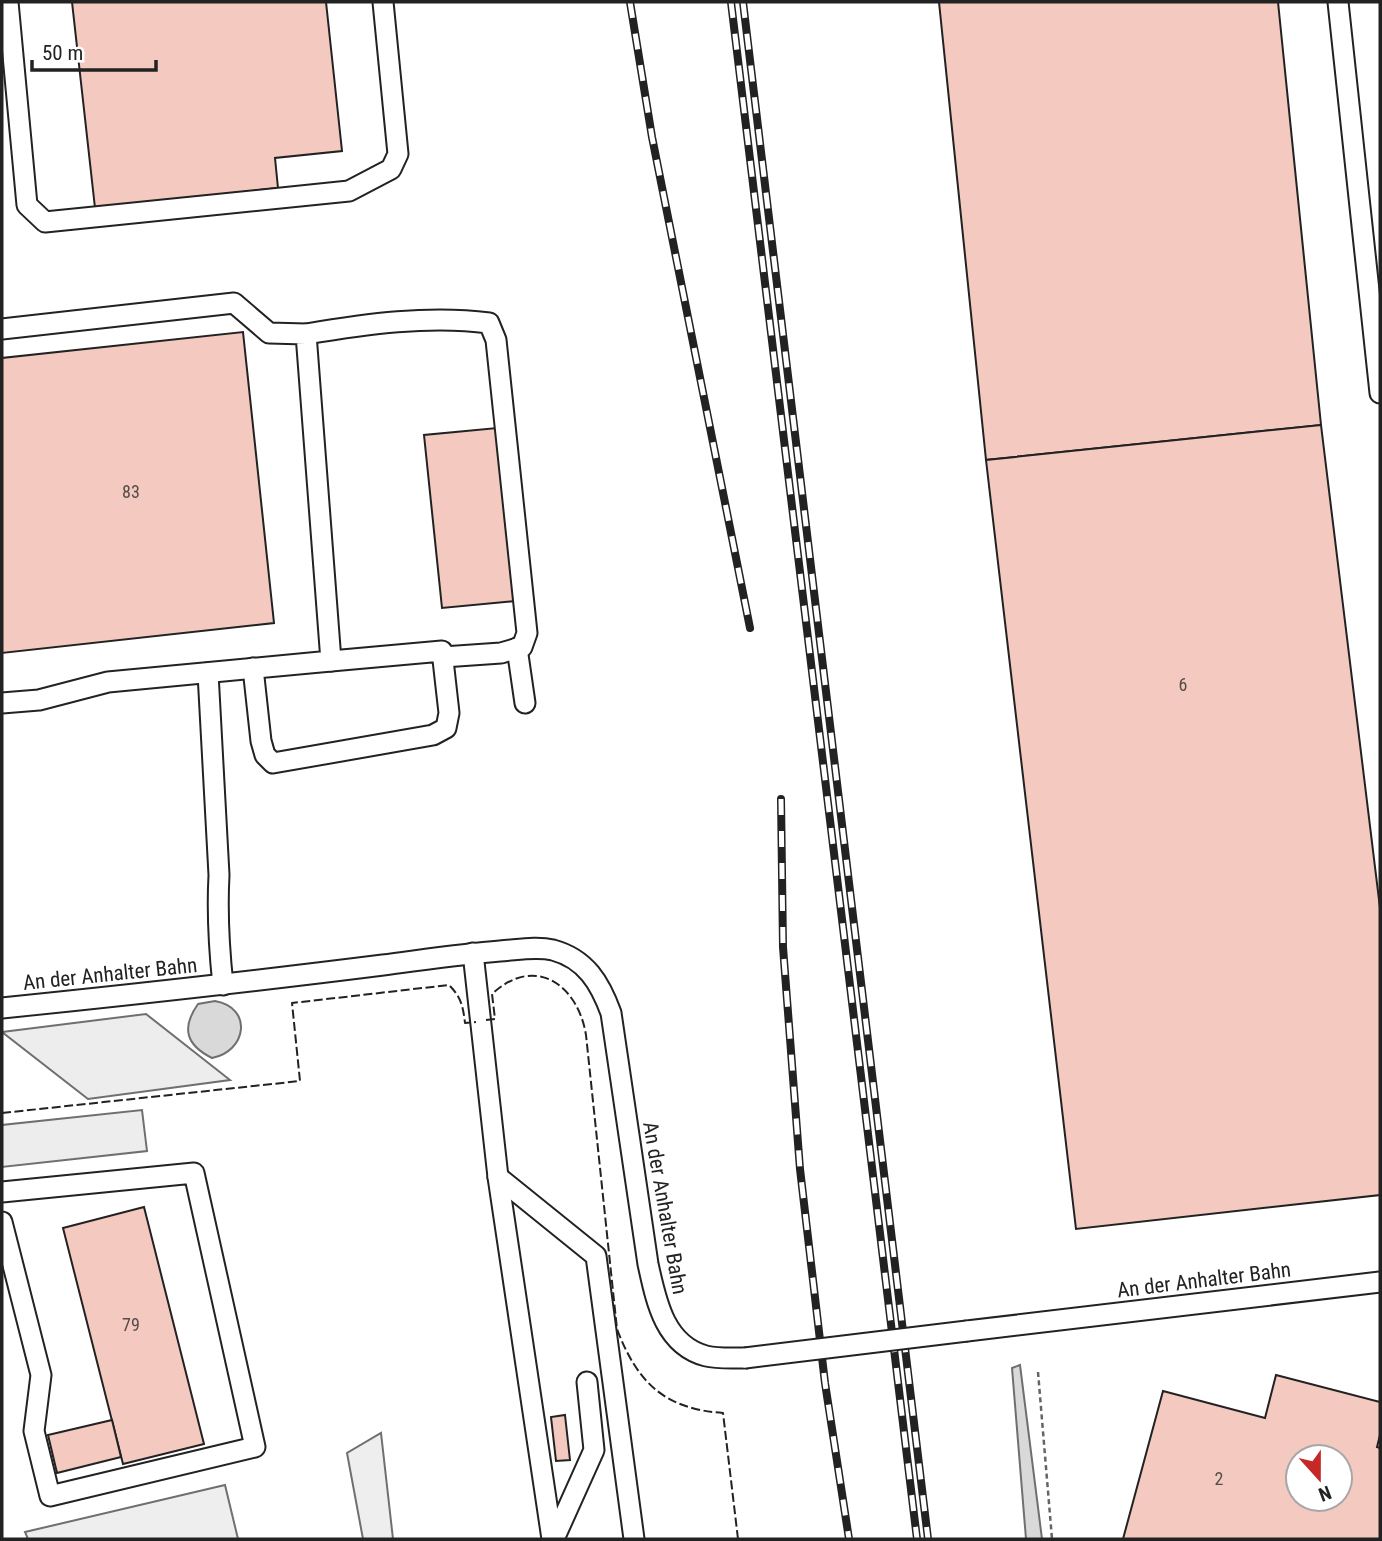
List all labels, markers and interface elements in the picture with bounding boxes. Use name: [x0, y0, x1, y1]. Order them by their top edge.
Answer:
scale bar: [32, 28, 156, 72]
text: 50 m: [42, 41, 83, 65]
house number: 83: [122, 481, 140, 502]
house number: 6: [1179, 674, 1187, 695]
street label: An der Anhalter Bahn: [22, 953, 198, 995]
street label: An der Anhalter Bahn: [638, 1120, 692, 1296]
street label: An der Anhalter Bahn: [1116, 1257, 1292, 1303]
house number: 79: [122, 1314, 140, 1335]
north arrow: [1284, 1443, 1354, 1513]
house number: 2: [1215, 1468, 1224, 1489]
text: N: [1315, 1481, 1334, 1506]

